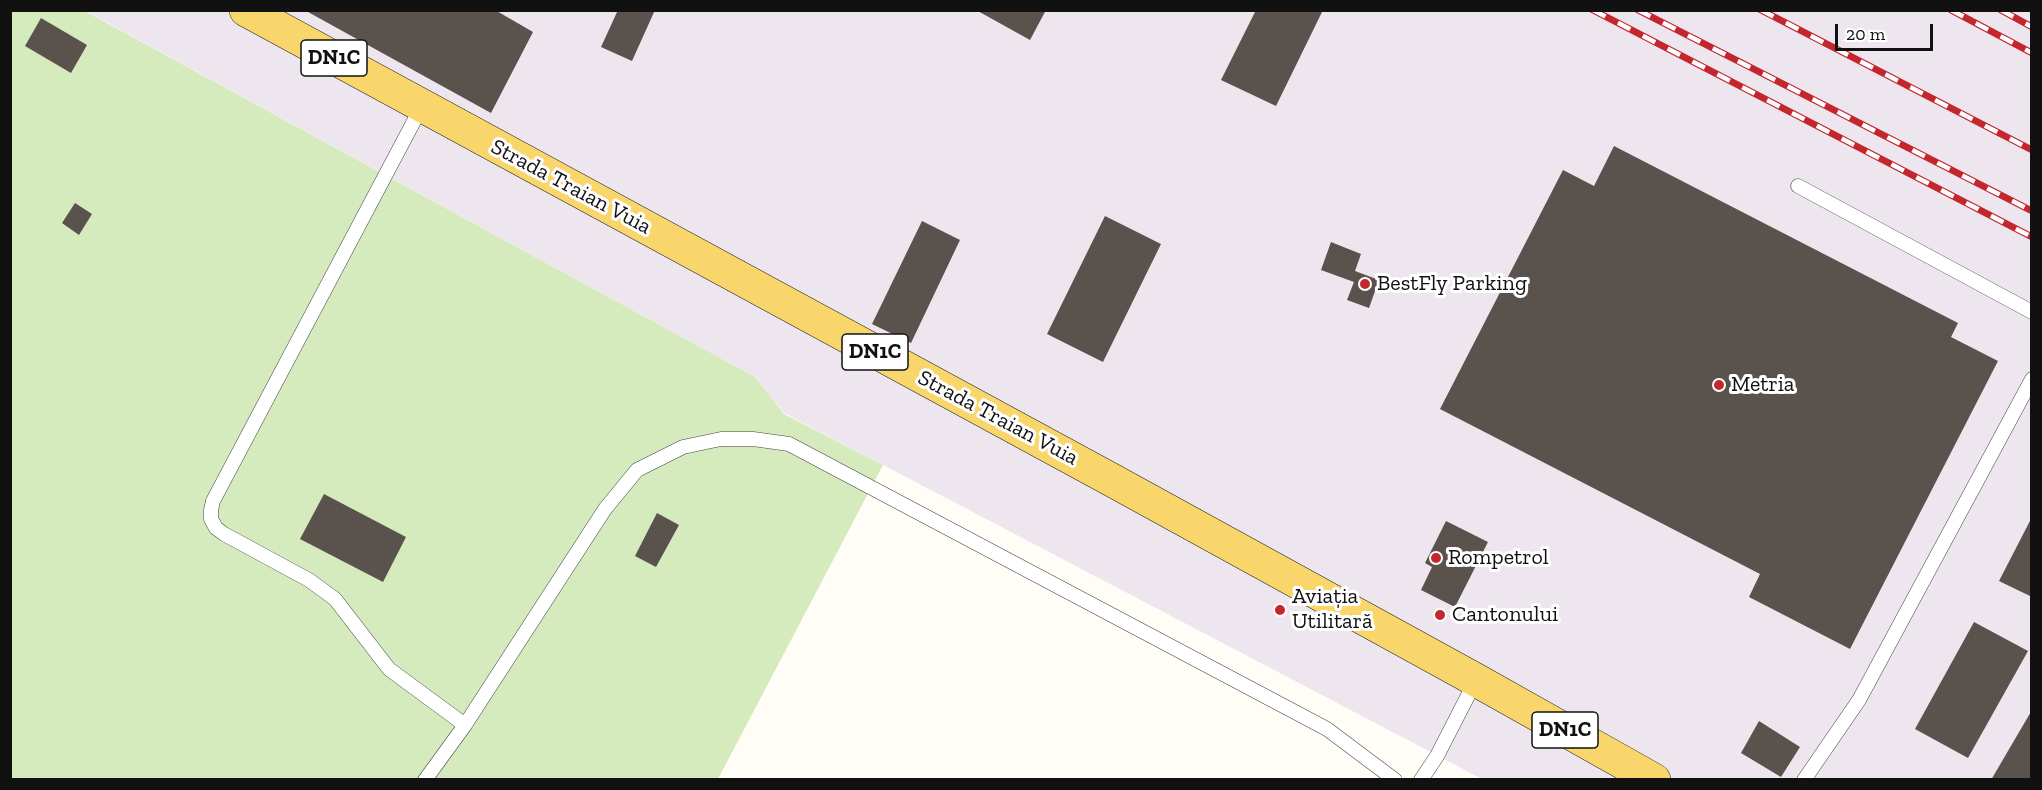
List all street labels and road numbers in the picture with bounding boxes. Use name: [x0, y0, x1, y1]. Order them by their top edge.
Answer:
road number: DN1C: [301, 40, 367, 76]
street label: Strada Traian Vuia: [486, 134, 656, 240]
road number: DN1C: [842, 334, 908, 370]
street label: Strada Traian Vuia: [913, 365, 1083, 471]
road number: DN1C: [1532, 712, 1598, 748]

